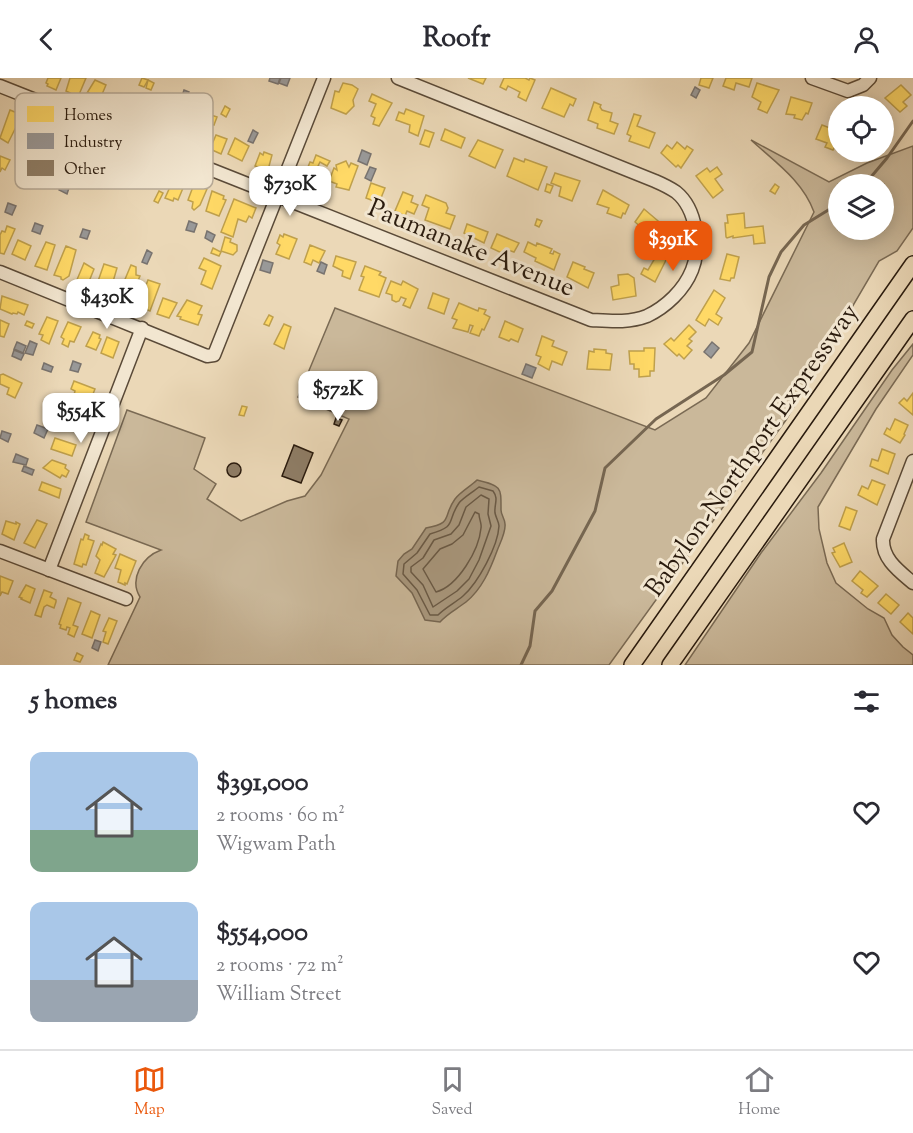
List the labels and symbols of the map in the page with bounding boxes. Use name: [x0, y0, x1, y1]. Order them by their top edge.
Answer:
legend: [15, 93, 213, 189]
text: Homes: [64, 105, 112, 128]
text: Industry: [64, 132, 122, 155]
text: Other: [64, 159, 106, 182]
pin: $730K: [248, 166, 332, 217]
street label: Paumanake Avenue: [362, 191, 580, 307]
pin: $391K: [631, 221, 715, 272]
pin: $430K: [65, 279, 149, 330]
street label: Babylon-Northport Expressway: [637, 297, 869, 605]
pin: $572K: [296, 371, 380, 422]
pin: $554K: [39, 393, 123, 444]

